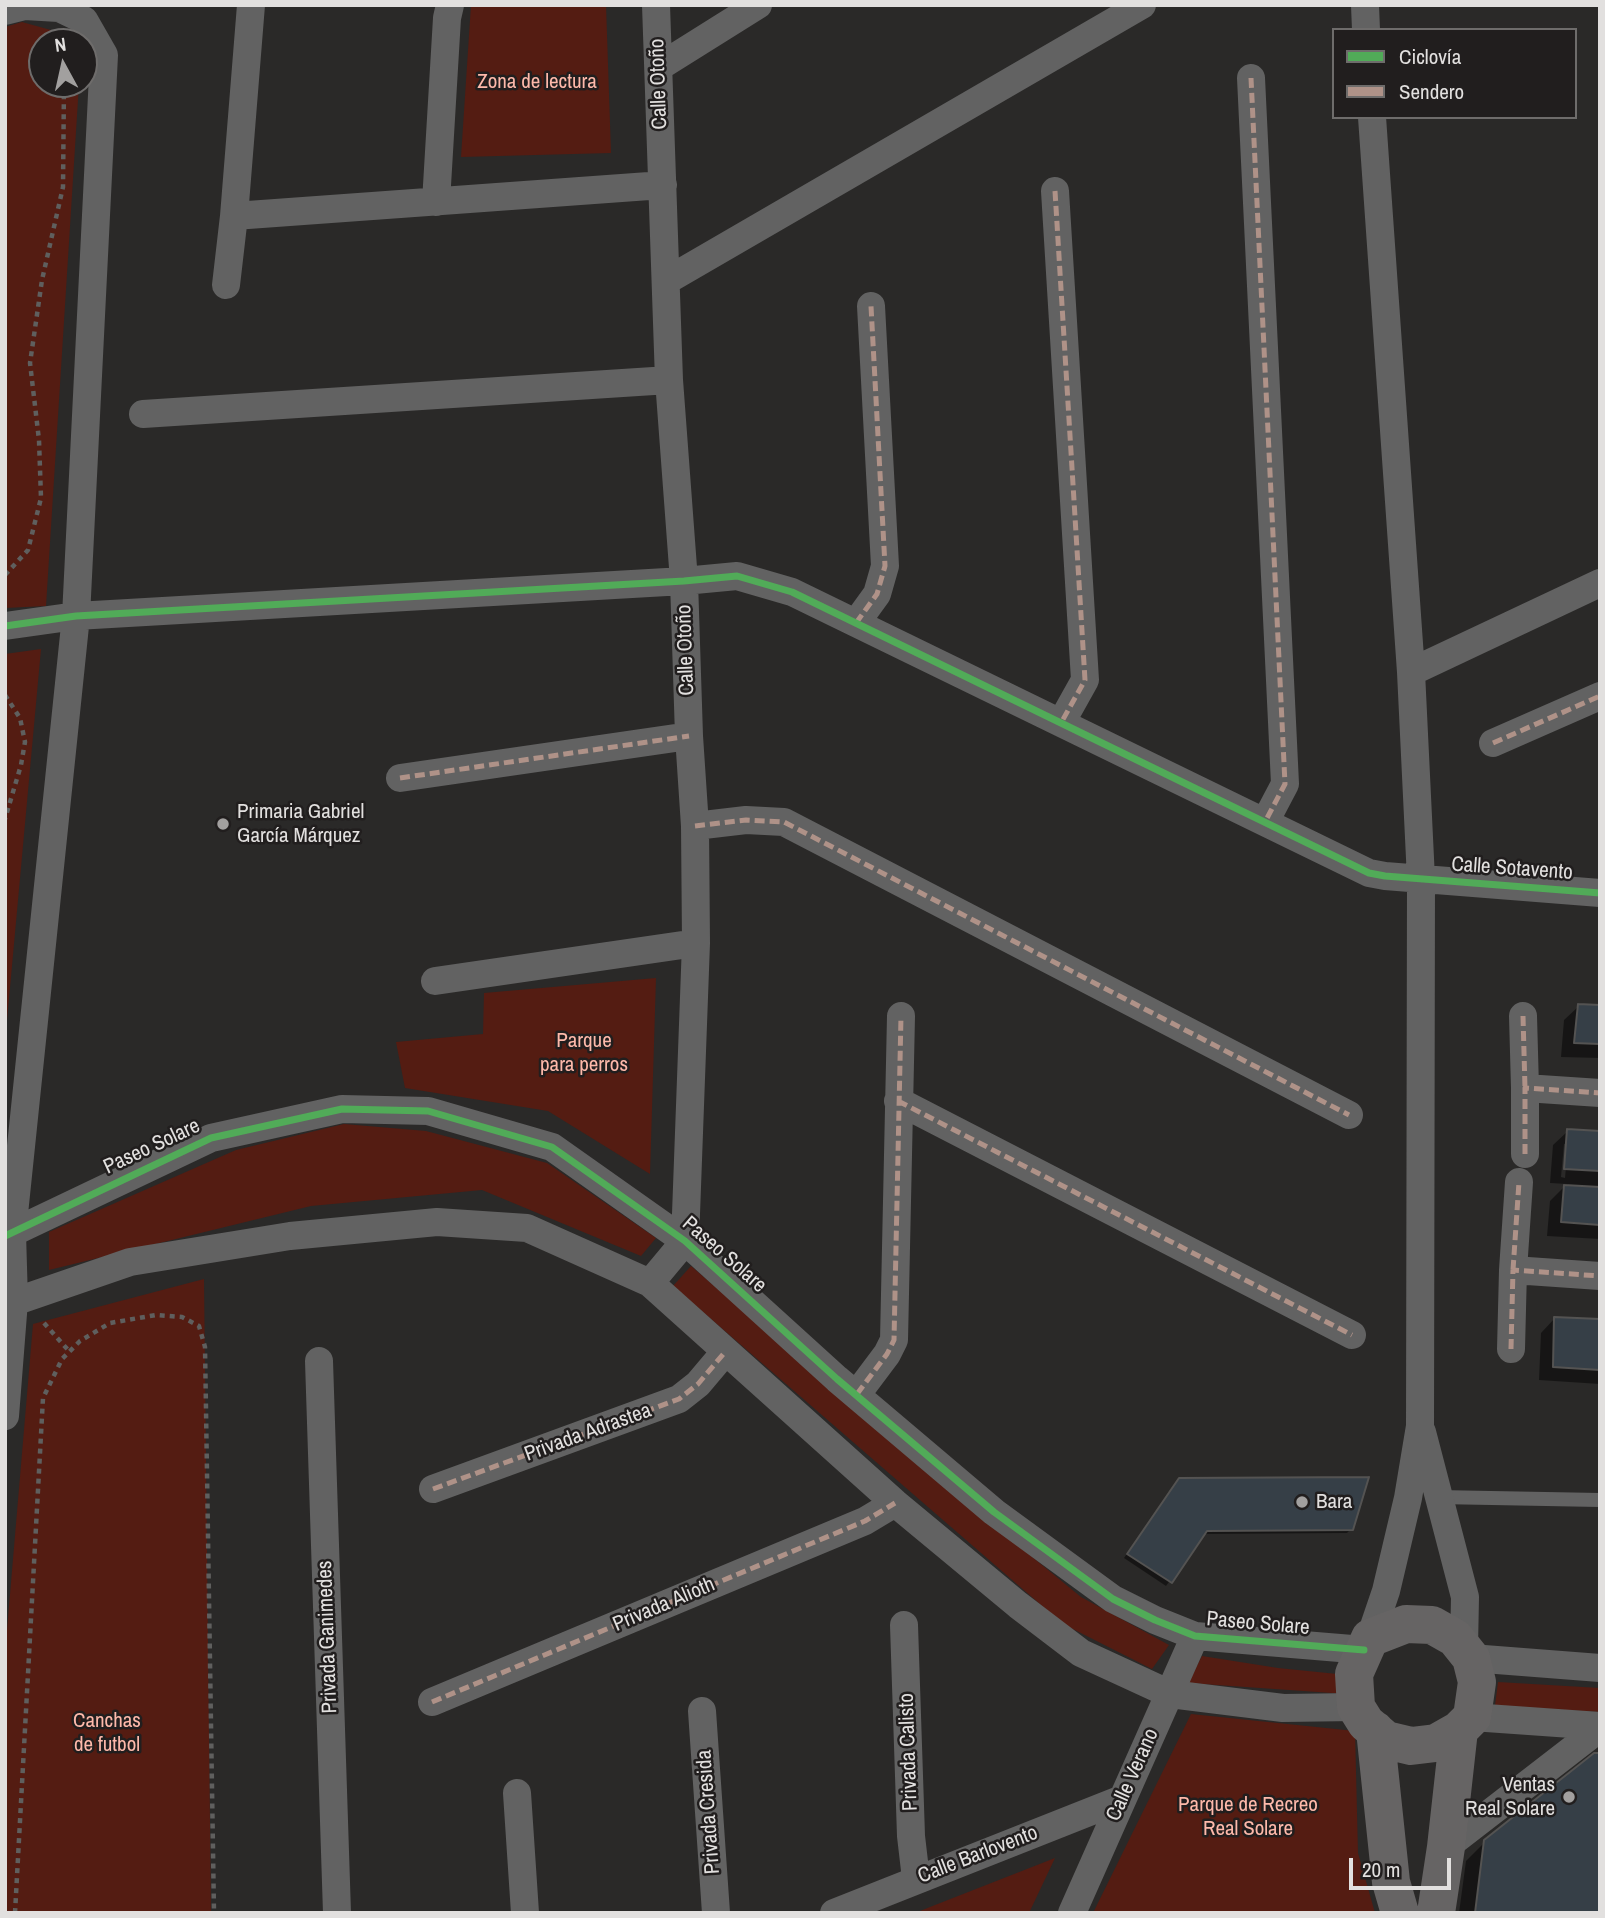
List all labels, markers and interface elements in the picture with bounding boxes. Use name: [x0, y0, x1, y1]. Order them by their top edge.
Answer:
north arrow: [28, 28, 98, 98]
legend: [1332, 28, 1577, 119]
text: N: [53, 31, 68, 58]
street label: Calle Otoño: [645, 38, 673, 130]
text: Ciclovía: [1399, 42, 1461, 71]
park label: Zona de lectura: [477, 69, 597, 95]
text: Sendero: [1399, 77, 1464, 106]
street label: Calle Otoño: [672, 604, 700, 696]
place label: Primaria Gabriel García Márquez: [237, 799, 364, 849]
marker: Primaria Gabriel García Márquez: [215, 816, 231, 832]
street label: Calle Sotavento: [1450, 852, 1574, 886]
park label: Parque para perros: [540, 1028, 628, 1078]
street label: Paseo Solare: [100, 1114, 204, 1180]
street label: Paseo Solare: [677, 1212, 771, 1298]
street label: Privada Adrastea: [521, 1398, 655, 1468]
place label: Bara: [1316, 1489, 1352, 1515]
marker: Bara: [1294, 1494, 1310, 1510]
street label: Privada Ganimedes: [313, 1560, 343, 1714]
street label: Privada Alioth: [609, 1572, 719, 1638]
street label: Paseo Solare: [1205, 1607, 1311, 1641]
street label: Privada Calisto: [894, 1693, 924, 1811]
park label: Canchas de futbol: [73, 1708, 141, 1758]
street label: Calle Verano: [1101, 1725, 1165, 1825]
street label: Privada Cresida: [692, 1749, 726, 1875]
place label: Ventas Real Solare: [1465, 1772, 1555, 1822]
marker: Ventas Real Solare: [1561, 1789, 1577, 1805]
park label: Parque de Recreo Real Solare: [1178, 1792, 1318, 1842]
street label: Calle Barlovento: [915, 1821, 1041, 1889]
scale bar: [1353, 1844, 1454, 1888]
text: 20 m: [1362, 1855, 1400, 1884]

